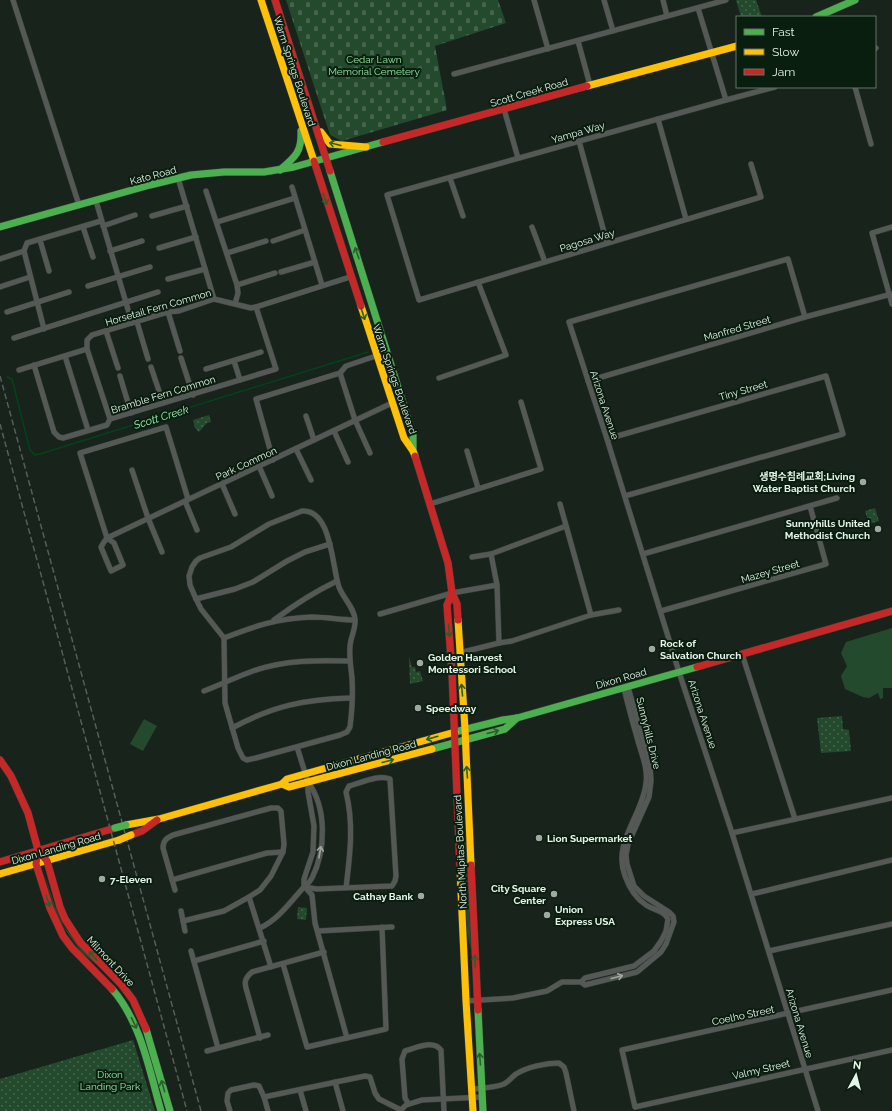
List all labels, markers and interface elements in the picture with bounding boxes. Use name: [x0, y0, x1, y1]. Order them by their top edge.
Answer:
street label: Warm Springs Boulevard: [271, 15, 318, 128]
legend: [736, 16, 876, 88]
text: Fast: [772, 25, 795, 39]
text: Slow: [772, 45, 799, 59]
park label: Cedar Lawn Memorial Cemetery: [328, 54, 420, 77]
text: Jam: [772, 65, 795, 79]
street label: Scott Creek Road: [489, 76, 569, 109]
street label: Yampa Way: [550, 119, 607, 145]
one-way arrow: [329, 140, 342, 147]
street label: Kato Road: [129, 164, 178, 187]
one-way arrow: [322, 192, 330, 204]
street label: Pagosa Way: [558, 227, 616, 254]
one-way arrow: [352, 248, 360, 260]
street label: Horsetail Fern Common: [104, 287, 213, 328]
one-way arrow: [359, 308, 367, 320]
street label: Manfred Street: [702, 314, 772, 343]
street label: Warm Springs Boulevard: [371, 323, 418, 435]
street label: Arizona Avenue: [588, 369, 621, 441]
street label: Bramble Fern Common: [110, 373, 217, 416]
street label: Tiny Street: [718, 378, 769, 403]
water label: Scott Creek: [131, 403, 190, 432]
street label: Park Common: [214, 444, 279, 482]
place label: 생명수침례교회;Living Water Baptist Church: [753, 471, 855, 494]
marker: 생명수침례교회;Living Water Baptist Church: [858, 477, 868, 487]
place label: Sunnyhills United Methodist Church: [785, 518, 871, 541]
marker: Sunnyhills United Methodist Church: [873, 524, 883, 534]
street label: Mazey Street: [740, 558, 801, 585]
one-way arrow: [446, 624, 453, 637]
place label: Rock of Salvation Church: [660, 638, 741, 661]
marker: Rock of Salvation Church: [647, 644, 657, 654]
place label: Golden Harvest Montessori School: [428, 652, 517, 675]
marker: Golden Harvest Montessori School: [415, 658, 425, 668]
street label: Dixon Road: [594, 666, 648, 691]
street label: Arizona Avenue: [686, 678, 719, 750]
one-way arrow: [458, 684, 466, 697]
street label: Sunnyhills Drive: [634, 696, 663, 770]
marker: Speedway: [413, 703, 423, 713]
place label: Speedway: [426, 703, 477, 714]
one-way arrow: [486, 728, 499, 735]
one-way arrow: [426, 735, 439, 742]
street label: Dixon Landing Road: [325, 738, 417, 773]
one-way arrow: [381, 757, 394, 764]
one-way arrow: [463, 766, 470, 779]
street label: North Milpitas Boulevard: [452, 795, 469, 909]
street label: Dixon Landing Road: [10, 830, 102, 867]
marker: Lion Supermarket: [534, 833, 544, 843]
place label: Lion Supermarket: [547, 833, 633, 844]
one-way arrow: [316, 846, 324, 859]
marker: 7-Eleven: [97, 874, 107, 884]
place label: 7-Eleven: [110, 874, 152, 885]
place label: City Square Center: [491, 883, 546, 906]
marker: City Square Center: [549, 889, 559, 899]
place label: Cathay Bank: [353, 891, 413, 902]
marker: Cathay Bank: [416, 891, 426, 901]
one-way arrow: [45, 895, 52, 908]
place label: Union Express USA: [555, 904, 615, 927]
marker: Union Express USA: [542, 910, 552, 920]
street label: Milmont Drive: [85, 934, 137, 989]
one-way arrow: [88, 951, 98, 961]
one-way arrow: [471, 955, 479, 968]
one-way arrow: [611, 972, 624, 980]
street label: Arizona Avenue: [784, 987, 815, 1059]
street label: Coelho Street: [711, 1003, 776, 1027]
one-way arrow: [130, 1017, 138, 1029]
one-way arrow: [477, 1053, 484, 1066]
north arrow: [836, 1055, 876, 1095]
street label: Valmy Street: [731, 1057, 792, 1081]
text: N: [852, 1059, 862, 1073]
park label: Dixon Landing Park: [80, 1069, 141, 1092]
one-way arrow: [159, 1079, 166, 1092]

